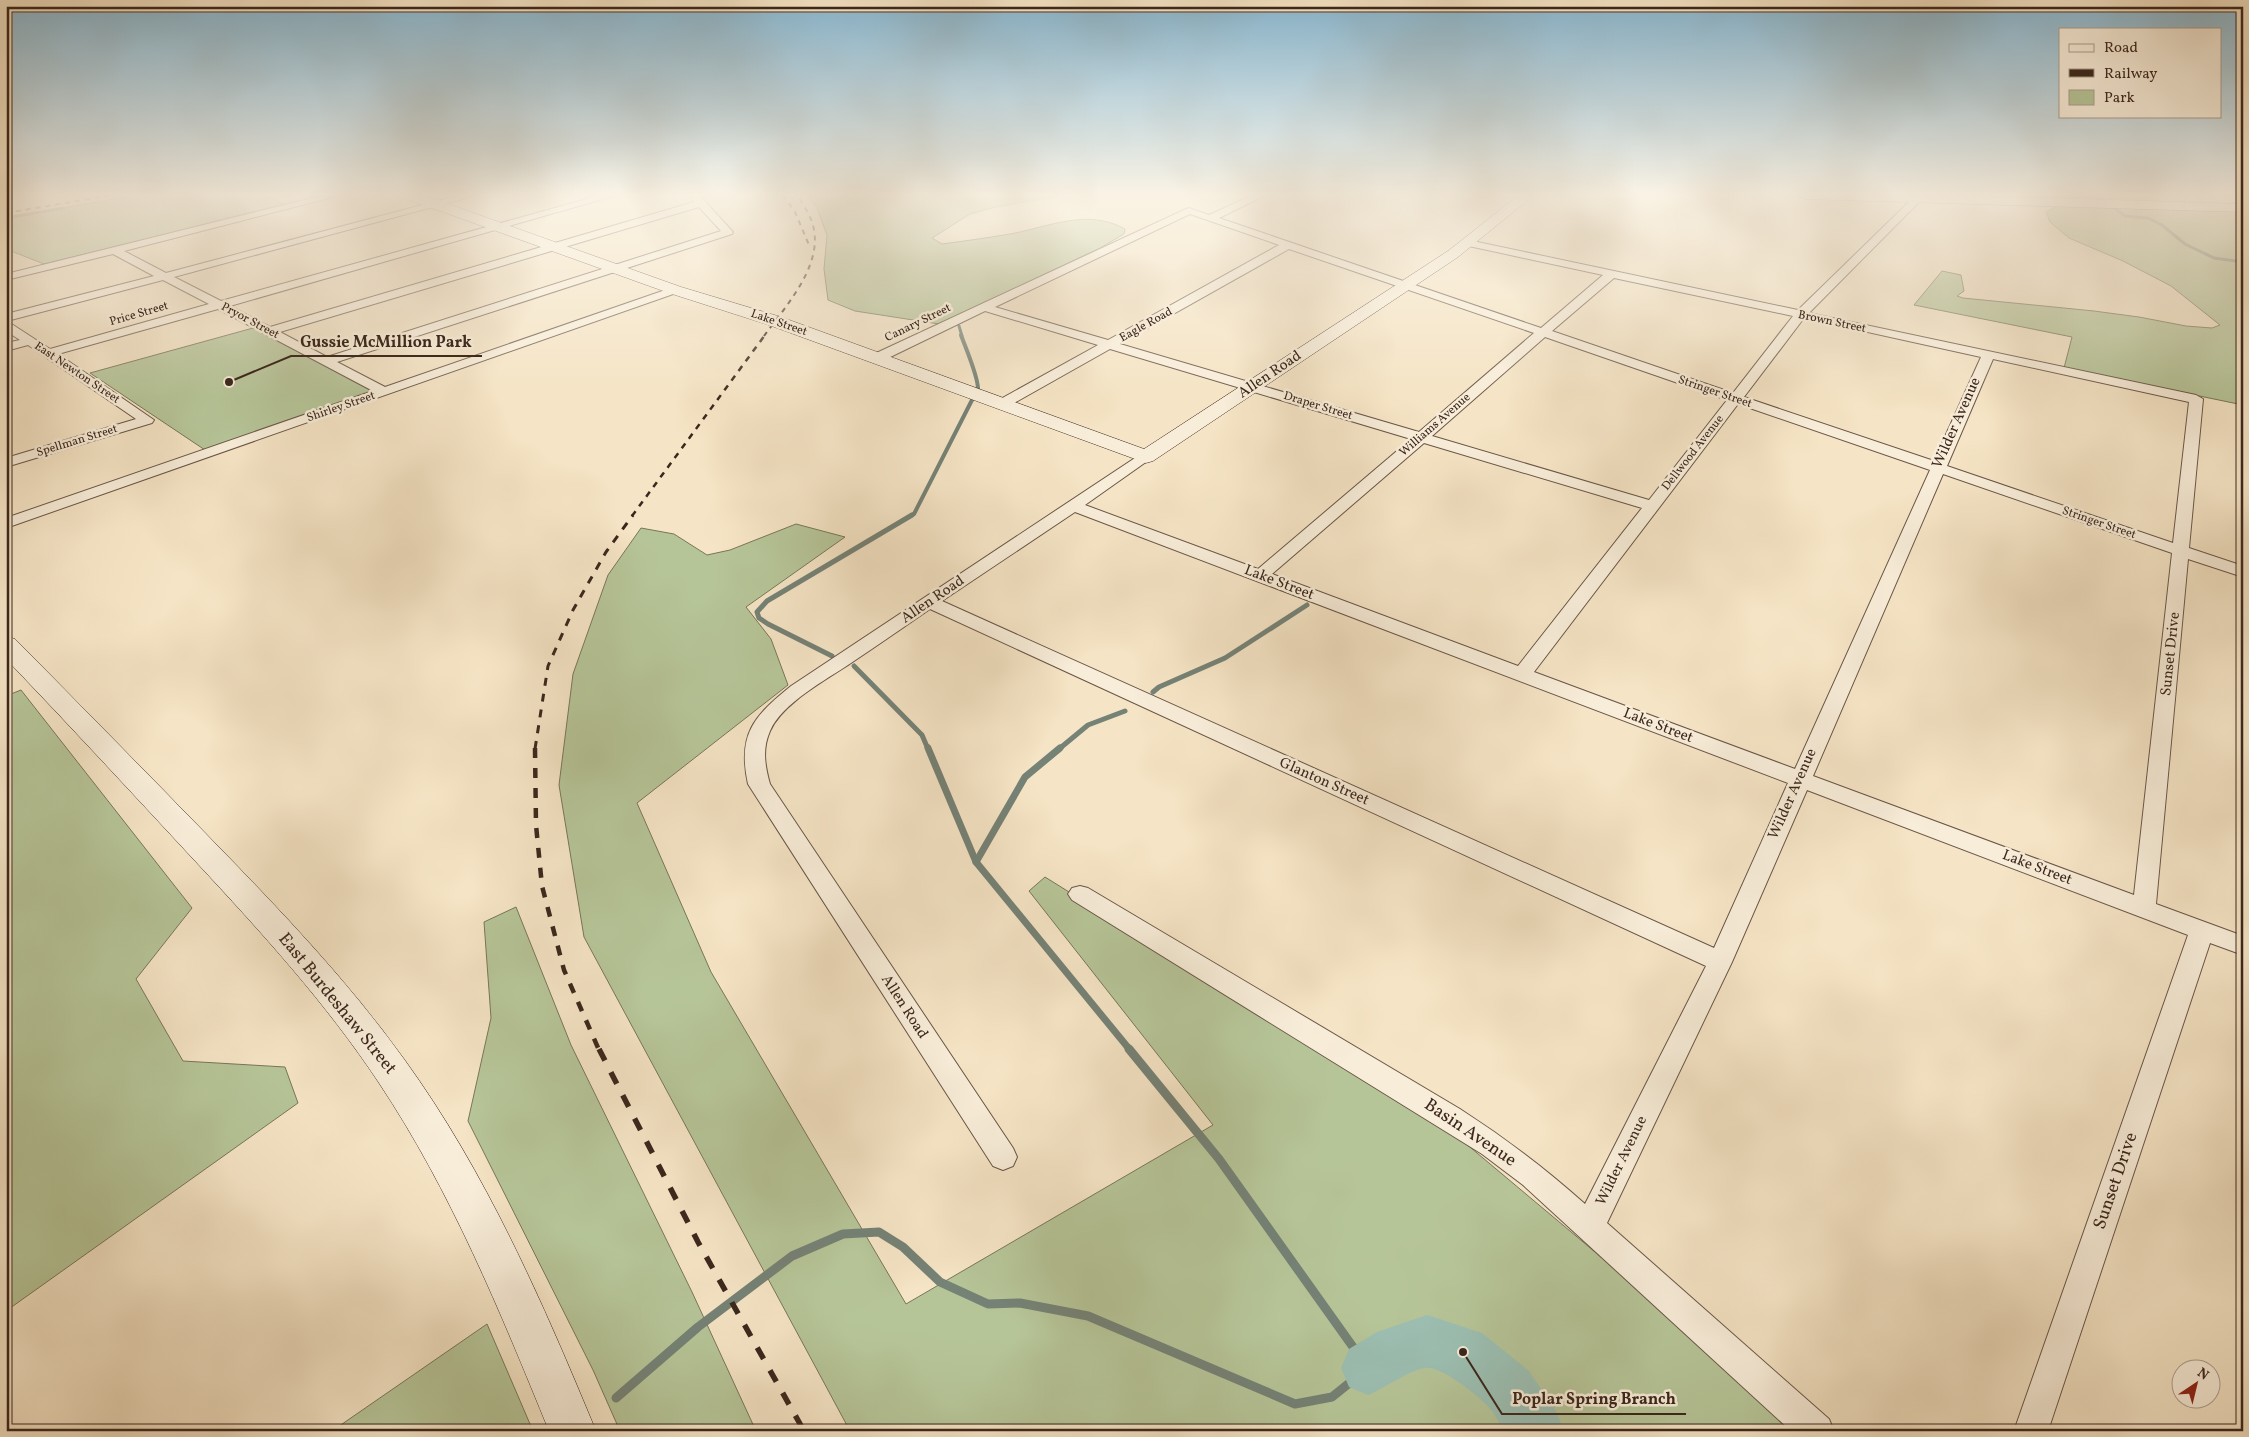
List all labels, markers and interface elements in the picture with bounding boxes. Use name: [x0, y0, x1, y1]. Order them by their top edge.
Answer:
legend: [2059, 28, 2222, 118]
text: Road: [2104, 38, 2138, 59]
text: Railway: [2104, 64, 2157, 85]
text: Park: [2104, 88, 2135, 109]
street label: Price Street: [108, 298, 170, 330]
street label: Pryor Street: [218, 299, 282, 343]
street label: Canary Street: [882, 300, 954, 346]
street label: Eagle Road: [1117, 304, 1175, 346]
street label: Lake Street: [749, 306, 809, 340]
street label: Brown Street: [1797, 307, 1867, 337]
callout: Gussie McMillion Park: [291, 325, 482, 356]
text: Gussie McMillion Park: [300, 332, 472, 354]
street label: East Newton Street: [31, 338, 123, 408]
street label: Allen Road: [1234, 346, 1306, 404]
street label: Stringer Street: [1676, 372, 1754, 412]
street label: Wilder Avenue: [1928, 374, 1986, 472]
street label: Shirley Street: [305, 388, 377, 426]
street label: Draper Street: [1282, 388, 1354, 424]
street label: Williams Avenue: [1396, 389, 1474, 460]
street label: Dellwood Avenue: [1658, 412, 1728, 494]
street label: Spellman Street: [35, 421, 119, 461]
street label: Stringer Street: [2060, 503, 2138, 543]
street label: Lake Street: [1241, 560, 1317, 606]
street label: Allen Road: [897, 571, 969, 629]
street label: Sunset Drive: [2156, 611, 2186, 697]
street label: Lake Street: [1620, 703, 1696, 749]
street label: Wilder Avenue: [1764, 745, 1822, 843]
street label: Glanton Street: [1276, 753, 1372, 811]
street label: Lake Street: [1999, 845, 2075, 891]
street label: East Burdeshaw Street: [272, 928, 402, 1080]
street label: Allen Road: [875, 971, 933, 1043]
street label: Basin Avenue: [1419, 1093, 1521, 1173]
street label: Wilder Avenue: [1591, 1113, 1653, 1209]
street label: Sunset Drive: [2088, 1129, 2144, 1233]
north arrow: [2172, 1360, 2222, 1410]
text: N: [2193, 1364, 2212, 1385]
callout: Poplar Spring Branch: [1502, 1383, 1686, 1414]
text: Poplar Spring Branch: [1512, 1389, 1676, 1411]

